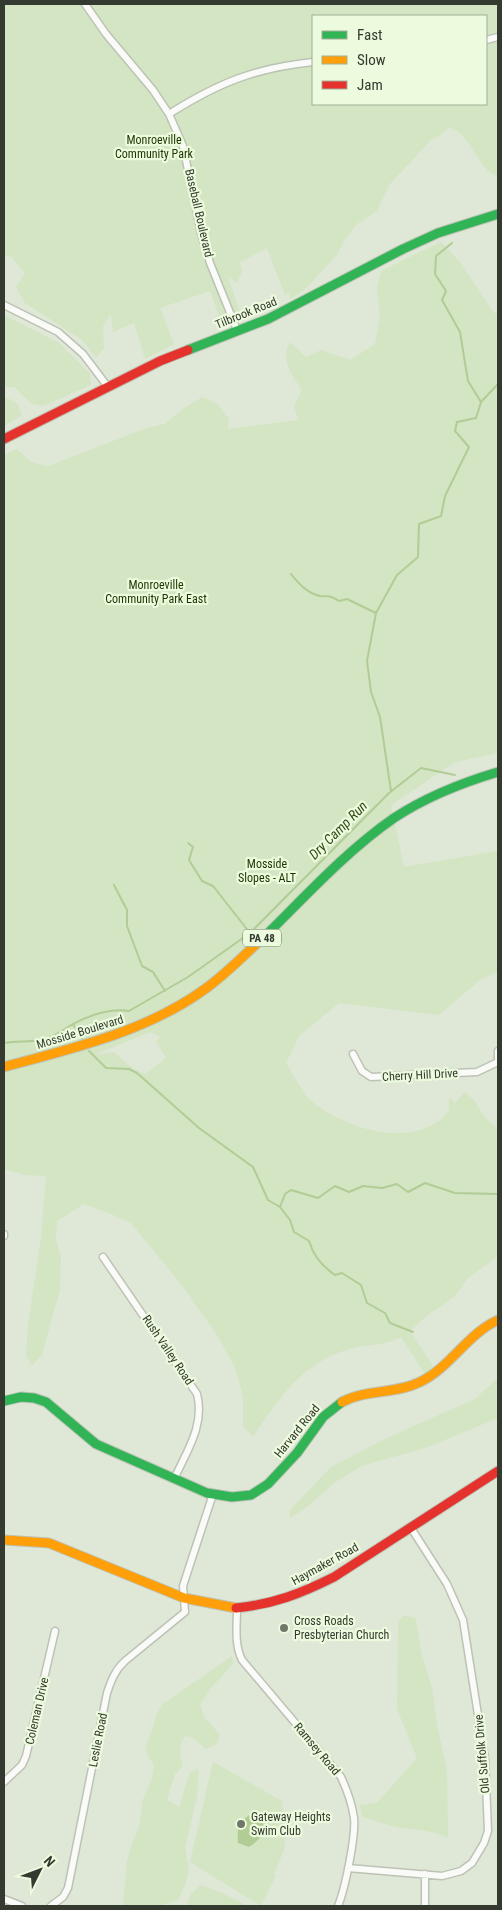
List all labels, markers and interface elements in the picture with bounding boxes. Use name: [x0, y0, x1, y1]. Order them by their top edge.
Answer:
legend: [312, 15, 487, 105]
text: Fast: [357, 26, 382, 44]
text: Slow: [357, 51, 386, 69]
text: Jam: [357, 76, 383, 94]
park label: Monroeville Community Park: [115, 133, 194, 161]
street label: Baseball Boulevard: [182, 167, 216, 259]
street label: Tilbrook Road: [213, 294, 279, 332]
park label: Monroeville Community Park East: [105, 578, 207, 606]
water label: Dry Camp Run: [306, 798, 370, 862]
park label: Mosside Slopes - ALT: [238, 857, 296, 885]
road number: PA 48: [243, 930, 281, 946]
street label: Mosside Boulevard: [35, 1012, 125, 1052]
street label: Cherry Hill Drive: [382, 1066, 459, 1084]
street label: Rush Valley Road: [139, 1312, 197, 1388]
street label: Harvard Road: [271, 1402, 323, 1460]
street label: Haymaker Road: [289, 1540, 361, 1588]
place label: Cross Roads Presbyterian Church: [294, 1614, 390, 1642]
marker: Cross Roads Presbyterian Church: [278, 1622, 290, 1634]
street label: Coleman Drive: [22, 1676, 52, 1746]
street label: Leslie Road: [86, 1712, 110, 1768]
street label: Old Suffolk Drive: [472, 1714, 492, 1794]
street label: Ramsey Road: [291, 1720, 343, 1778]
place label: Gateway Heights Swim Club: [251, 1810, 331, 1838]
marker: Gateway Heights Swim Club: [235, 1818, 247, 1830]
north arrow: [15, 1845, 65, 1895]
text: N: [41, 1853, 58, 1870]

